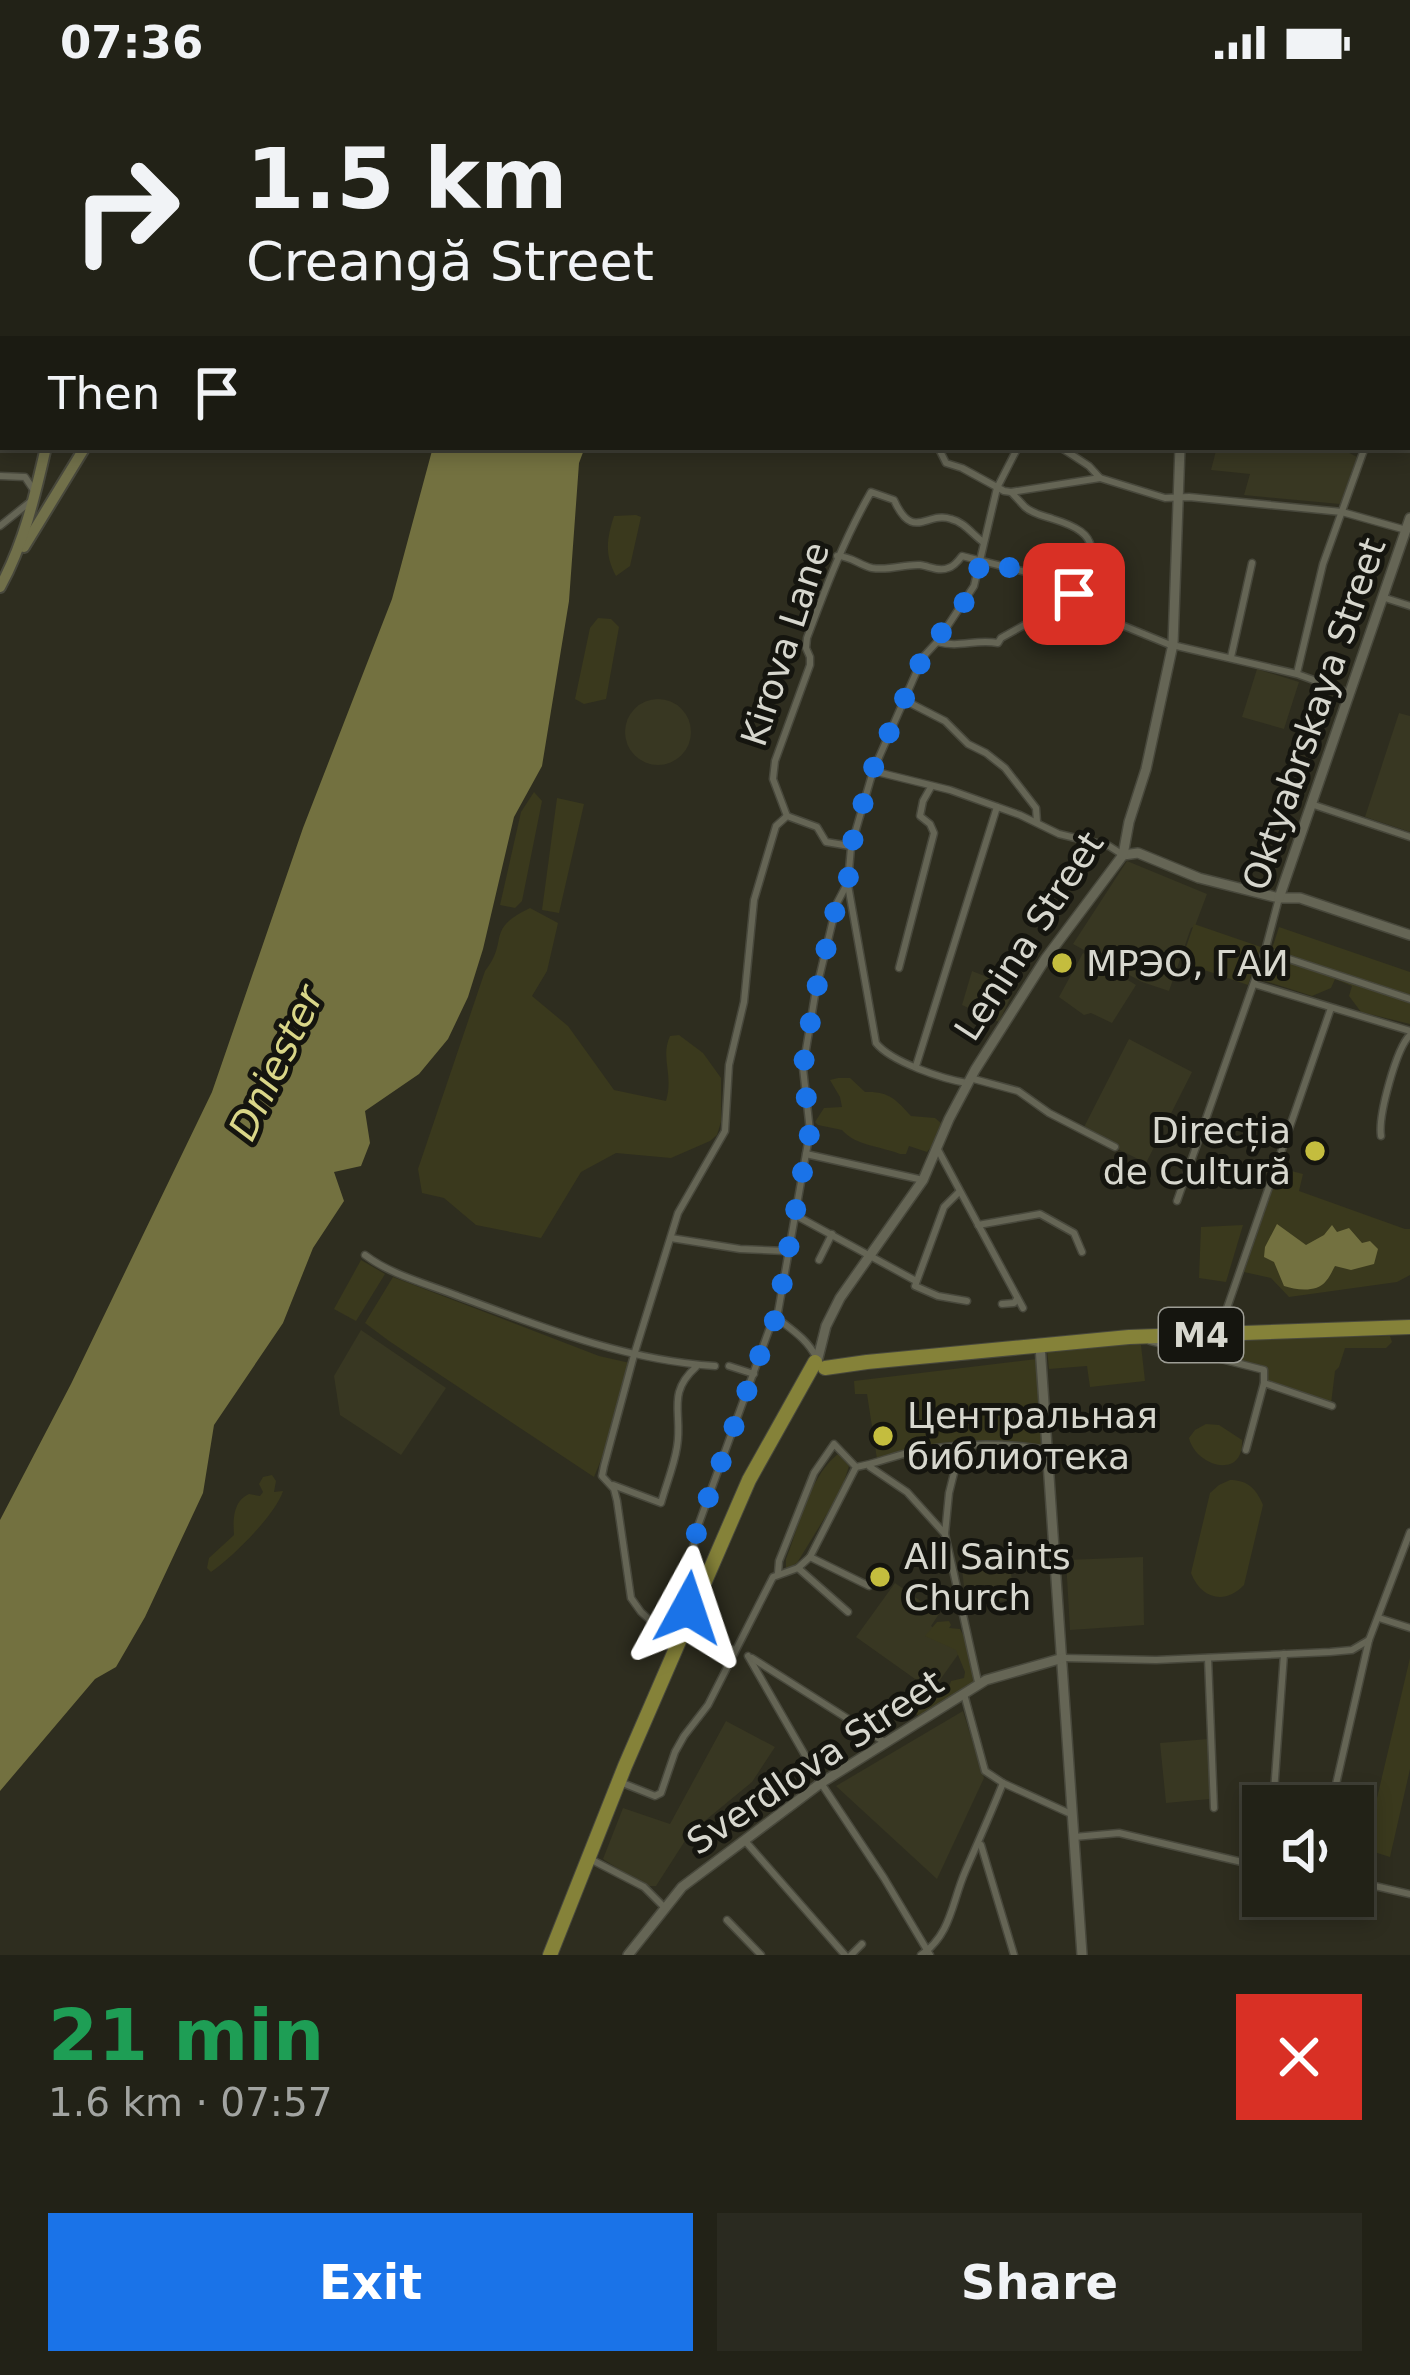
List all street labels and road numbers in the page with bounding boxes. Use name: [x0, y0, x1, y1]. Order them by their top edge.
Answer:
street label: Oktyabrskaya Street: [1234, 533, 1394, 895]
street label: Kirova Lane: [733, 537, 837, 751]
street label: Lenina Street: [946, 824, 1112, 1048]
road number: M4: [1159, 1308, 1243, 1362]
street label: Sverdlova Street: [679, 1661, 951, 1863]

